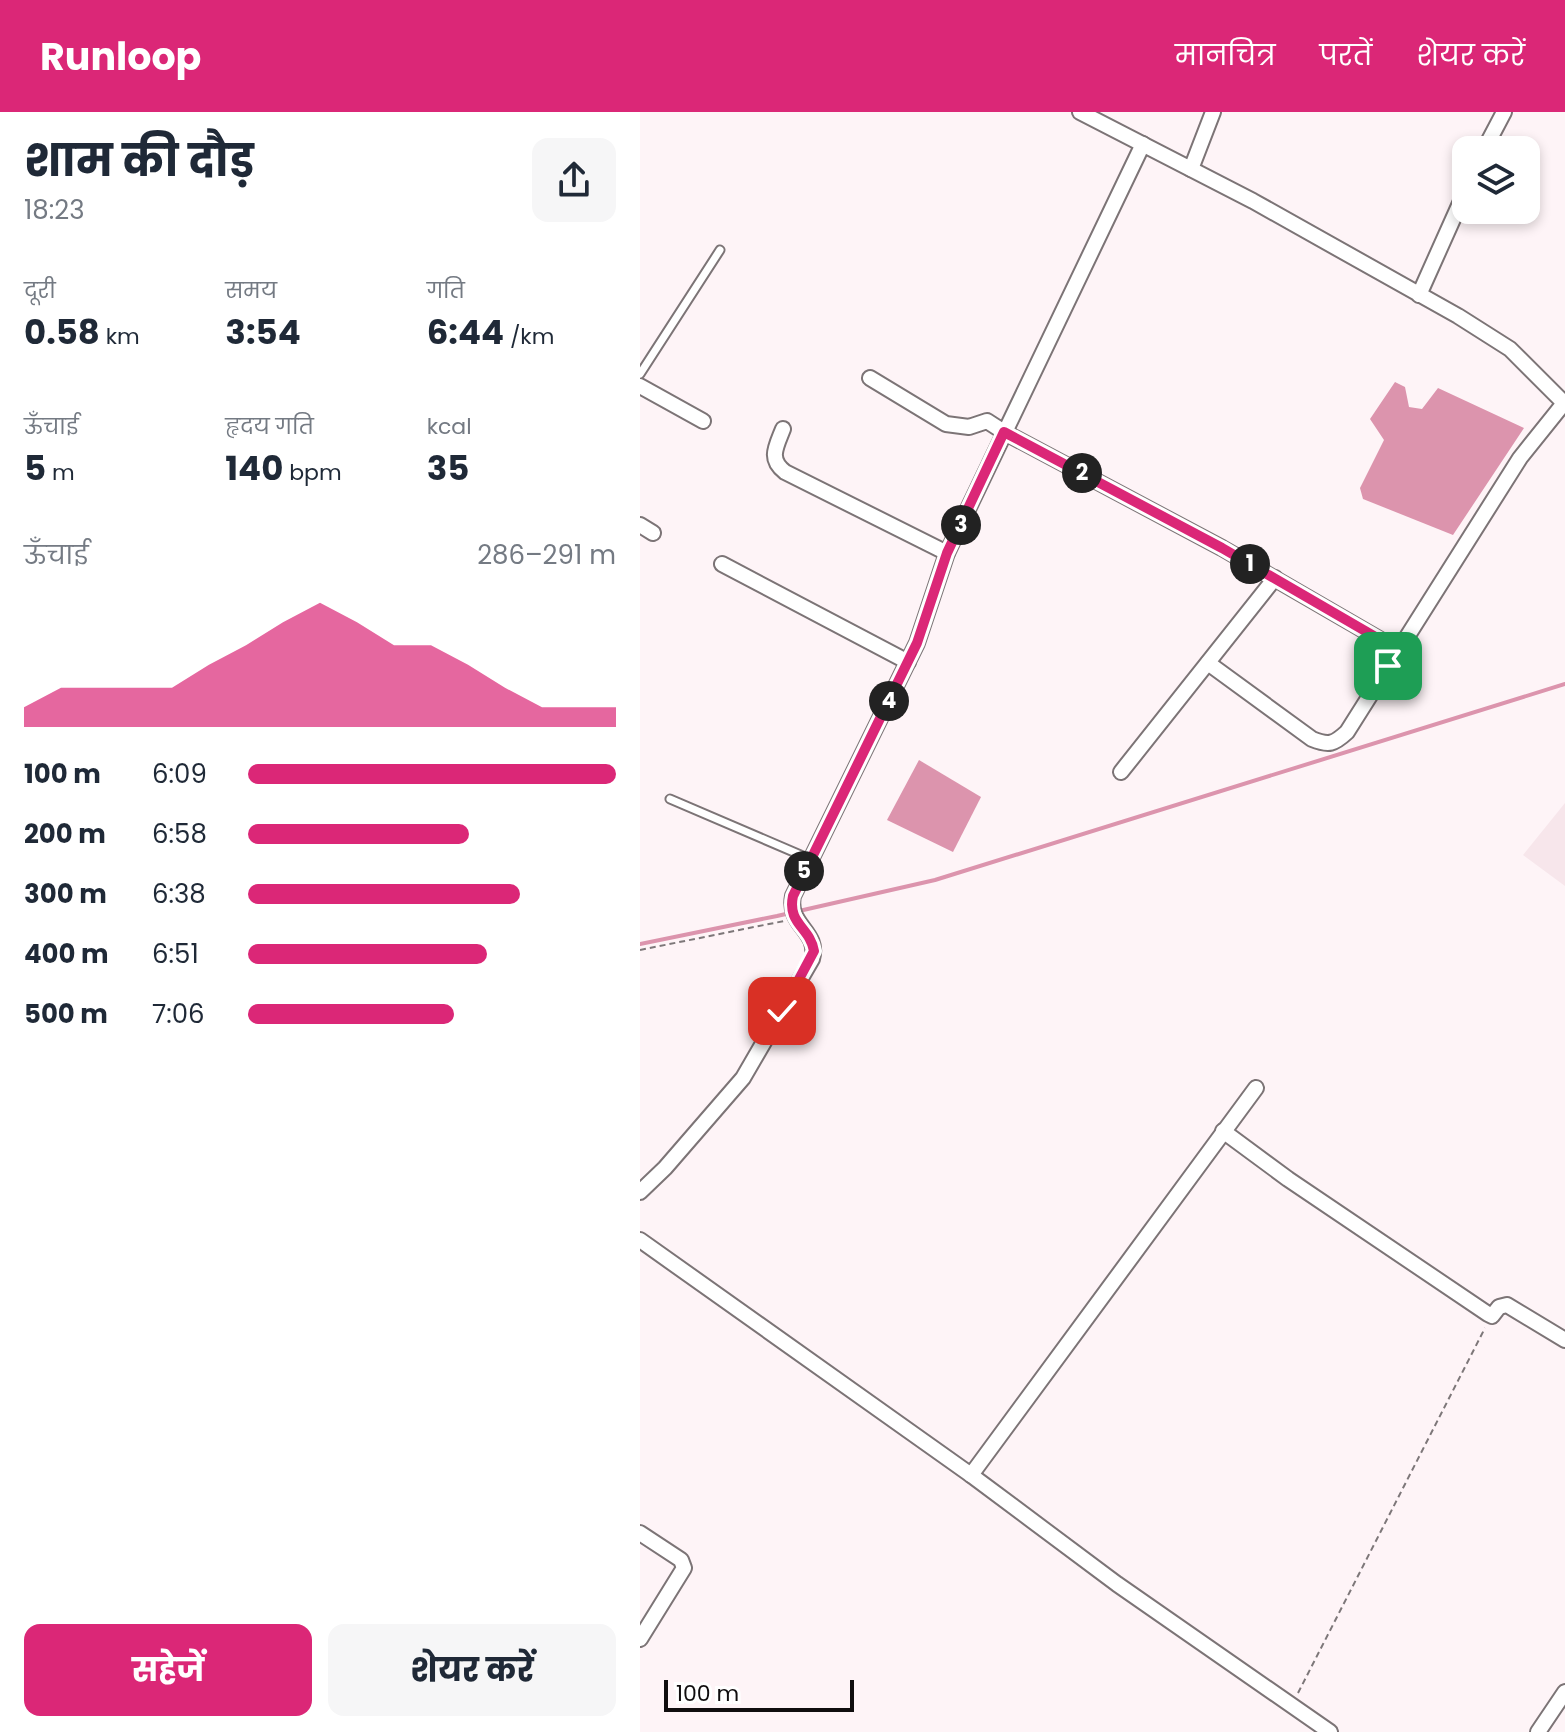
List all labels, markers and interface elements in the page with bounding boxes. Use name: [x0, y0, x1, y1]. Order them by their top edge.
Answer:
text: Runloop: [40, 30, 201, 83]
text: मानचित्र: [1175, 36, 1276, 75]
text: परतें: [1320, 36, 1372, 75]
text: शेयर करें: [1416, 36, 1525, 75]
text: शाम की दौड़: [24, 130, 254, 191]
map controls: [1452, 136, 1540, 224]
button: layers: [1452, 136, 1540, 224]
button: share: [532, 138, 616, 222]
text: 18:23: [24, 192, 85, 228]
text: दूरी: [24, 275, 56, 306]
text: समय: [225, 275, 277, 306]
text: गति: [427, 275, 465, 306]
text: 0.58: [24, 308, 100, 356]
text: 3:54: [225, 308, 301, 356]
text: 6:44: [427, 308, 504, 356]
text: km: [100, 321, 140, 352]
text: /km: [504, 321, 554, 352]
text: ऊँचाई: [24, 411, 78, 442]
text: हृदय गति: [225, 411, 314, 442]
text: kcal: [427, 411, 472, 442]
text: 5: [24, 444, 46, 492]
text: 140: [225, 444, 283, 492]
text: 35: [427, 444, 469, 492]
pin: 2: [1062, 453, 1102, 493]
text: m: [46, 457, 75, 488]
text: bpm: [283, 457, 342, 488]
text: 2: [1076, 457, 1088, 488]
pin: 3: [941, 505, 981, 545]
text: 3: [954, 509, 968, 540]
text: ऊँचाई: [24, 537, 88, 573]
text: 286–291 m: [477, 537, 616, 573]
pin: 1: [1230, 544, 1270, 584]
text: 1: [1246, 548, 1254, 579]
pin: [1354, 632, 1422, 700]
icon: arrive: [1366, 644, 1410, 688]
pin: 4: [869, 681, 909, 721]
text: 4: [882, 685, 896, 716]
text: 100 m: [24, 756, 101, 792]
text: 6:09: [152, 756, 207, 792]
text: 200 m: [24, 816, 106, 852]
text: 6:58: [152, 816, 207, 852]
pin: 5: [784, 851, 824, 891]
text: 5: [797, 855, 811, 886]
text: 300 m: [24, 876, 107, 912]
text: 6:38: [152, 876, 206, 912]
text: 400 m: [24, 936, 109, 972]
text: 6:51: [152, 936, 199, 972]
pin: [748, 977, 816, 1045]
icon: check: [760, 989, 804, 1033]
text: 500 m: [24, 996, 108, 1032]
text: 7:06: [152, 996, 205, 1032]
button: सहेजें: [24, 1624, 312, 1716]
button: शेयर करें: [328, 1624, 616, 1716]
scale bar: [664, 1676, 854, 1712]
text: 100 m: [676, 1678, 739, 1709]

